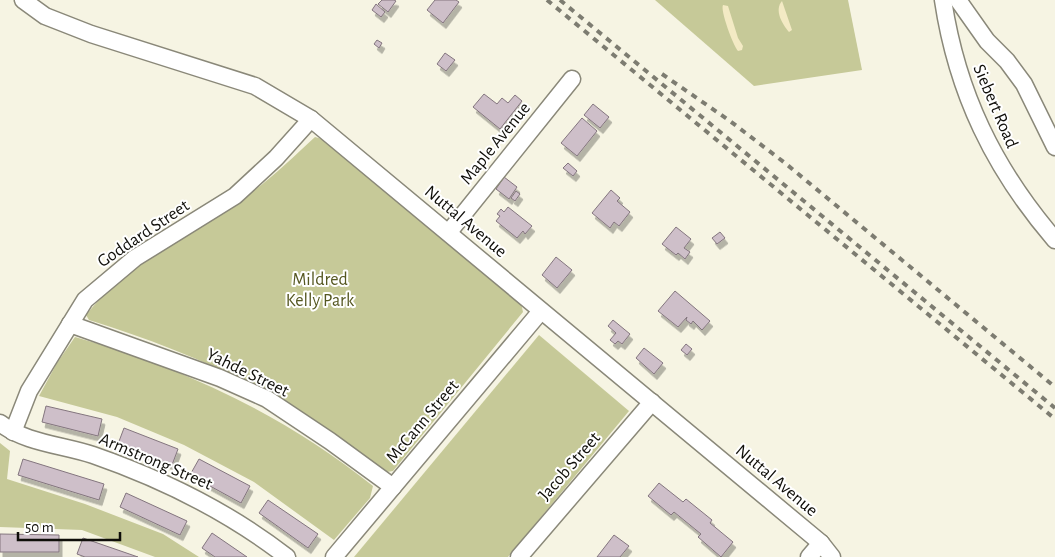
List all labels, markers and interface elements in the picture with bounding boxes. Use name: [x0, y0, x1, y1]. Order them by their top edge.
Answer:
street label: Siebert Road: [969, 62, 1021, 151]
street label: Maple Avenue: [457, 99, 534, 188]
street label: Nuttal Avenue: [421, 182, 510, 261]
street label: Goddard Street: [94, 196, 193, 271]
park label: Mildred Kelly Park: [286, 271, 355, 310]
street label: Yahde Street: [204, 345, 292, 401]
street label: McCann Street: [383, 377, 463, 467]
street label: Jacob Street: [535, 429, 604, 504]
street label: Armstrong Street: [97, 430, 215, 494]
street label: Nuttal Avenue: [732, 441, 821, 520]
scale bar: [18, 510, 120, 542]
text: 50 m: [25, 520, 54, 535]

